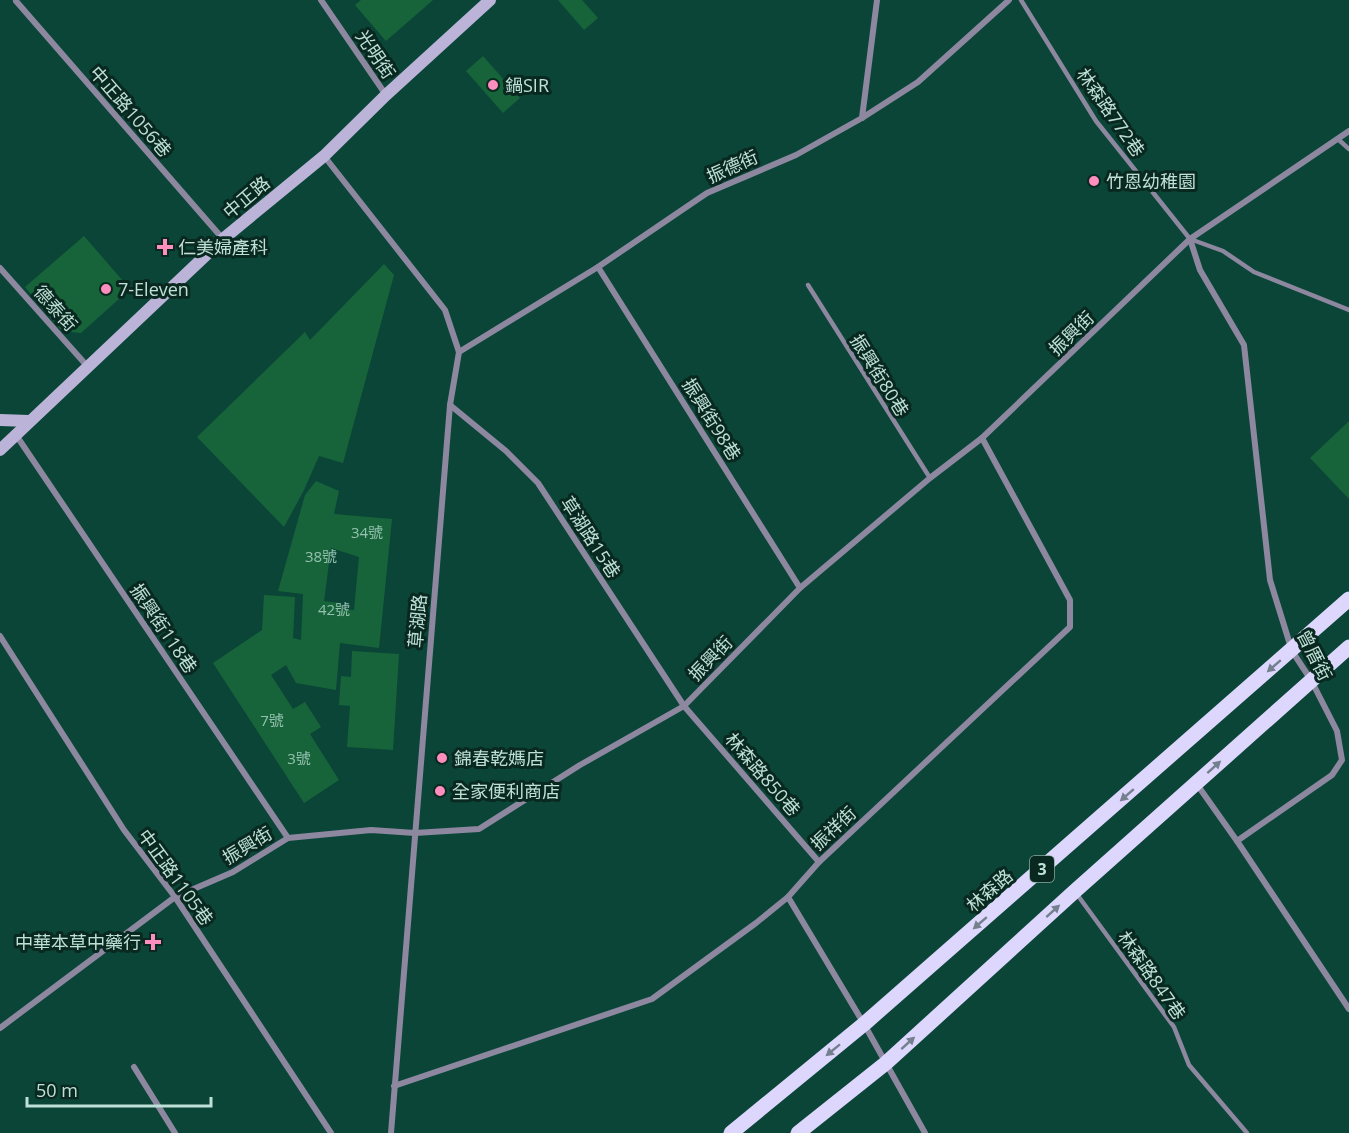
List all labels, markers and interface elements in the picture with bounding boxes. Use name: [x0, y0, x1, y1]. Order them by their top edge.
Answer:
street label: 光明街: [351, 25, 401, 83]
street label: 中正路1056巷: [85, 60, 177, 162]
street label: 林森路772巷: [1072, 63, 1150, 161]
place label: 鍋SIR: [505, 73, 549, 97]
marker: 鍋SIR: [486, 78, 500, 92]
street label: 振德街: [702, 144, 762, 188]
place label: 竹恩幼稚園: [1106, 169, 1196, 193]
street label: 中正路: [218, 170, 274, 224]
marker: 竹恩幼稚園: [1087, 174, 1101, 188]
place label: 仁美婦產科: [178, 235, 268, 259]
marker: 仁美婦產科: [156, 238, 174, 256]
place label: 7-Eleven: [118, 277, 189, 301]
street label: 德泰街: [29, 280, 83, 336]
marker: 7-Eleven: [99, 282, 113, 296]
street label: 振興街: [1043, 306, 1099, 360]
street label: 振興街80巷: [845, 329, 915, 421]
street label: 振興街98巷: [677, 373, 747, 465]
street label: 草湖路15巷: [556, 492, 626, 582]
house number: 34號: [351, 522, 383, 542]
house number: 38號: [305, 546, 337, 566]
street label: 振興街118巷: [125, 579, 203, 677]
street label: 草湖路: [403, 593, 431, 649]
house number: 42號: [318, 599, 350, 619]
street label: 曾厝街: [1292, 625, 1338, 685]
street label: 振興街: [683, 630, 737, 686]
one-way arrow: [1266, 660, 1282, 673]
house number: 7號: [260, 710, 284, 730]
street label: 林森路850巷: [720, 727, 806, 821]
place label: 錦春乾媽店: [454, 746, 544, 770]
house number: 3號: [287, 748, 311, 768]
marker: 錦春乾媽店: [435, 751, 449, 765]
one-way arrow: [1206, 760, 1221, 774]
place label: 全家便利商店: [452, 779, 560, 803]
marker: 全家便利商店: [433, 784, 447, 798]
one-way arrow: [1120, 788, 1135, 801]
street label: 振祥街: [805, 801, 861, 855]
street label: 振興街: [218, 821, 276, 869]
street label: 中正路1105巷: [133, 824, 219, 930]
road number: 3: [1030, 856, 1054, 882]
street label: 林森路: [961, 863, 1017, 917]
one-way arrow: [1045, 905, 1059, 919]
one-way arrow: [973, 916, 988, 929]
street label: 林森路847巷: [1113, 926, 1191, 1024]
place label: 中華本草中藥行: [15, 930, 141, 954]
marker: 中華本草中藥行: [146, 935, 160, 949]
one-way arrow: [901, 1036, 916, 1050]
one-way arrow: [825, 1043, 840, 1056]
scale bar: [27, 1070, 212, 1108]
text: 50 m: [36, 1078, 78, 1102]

